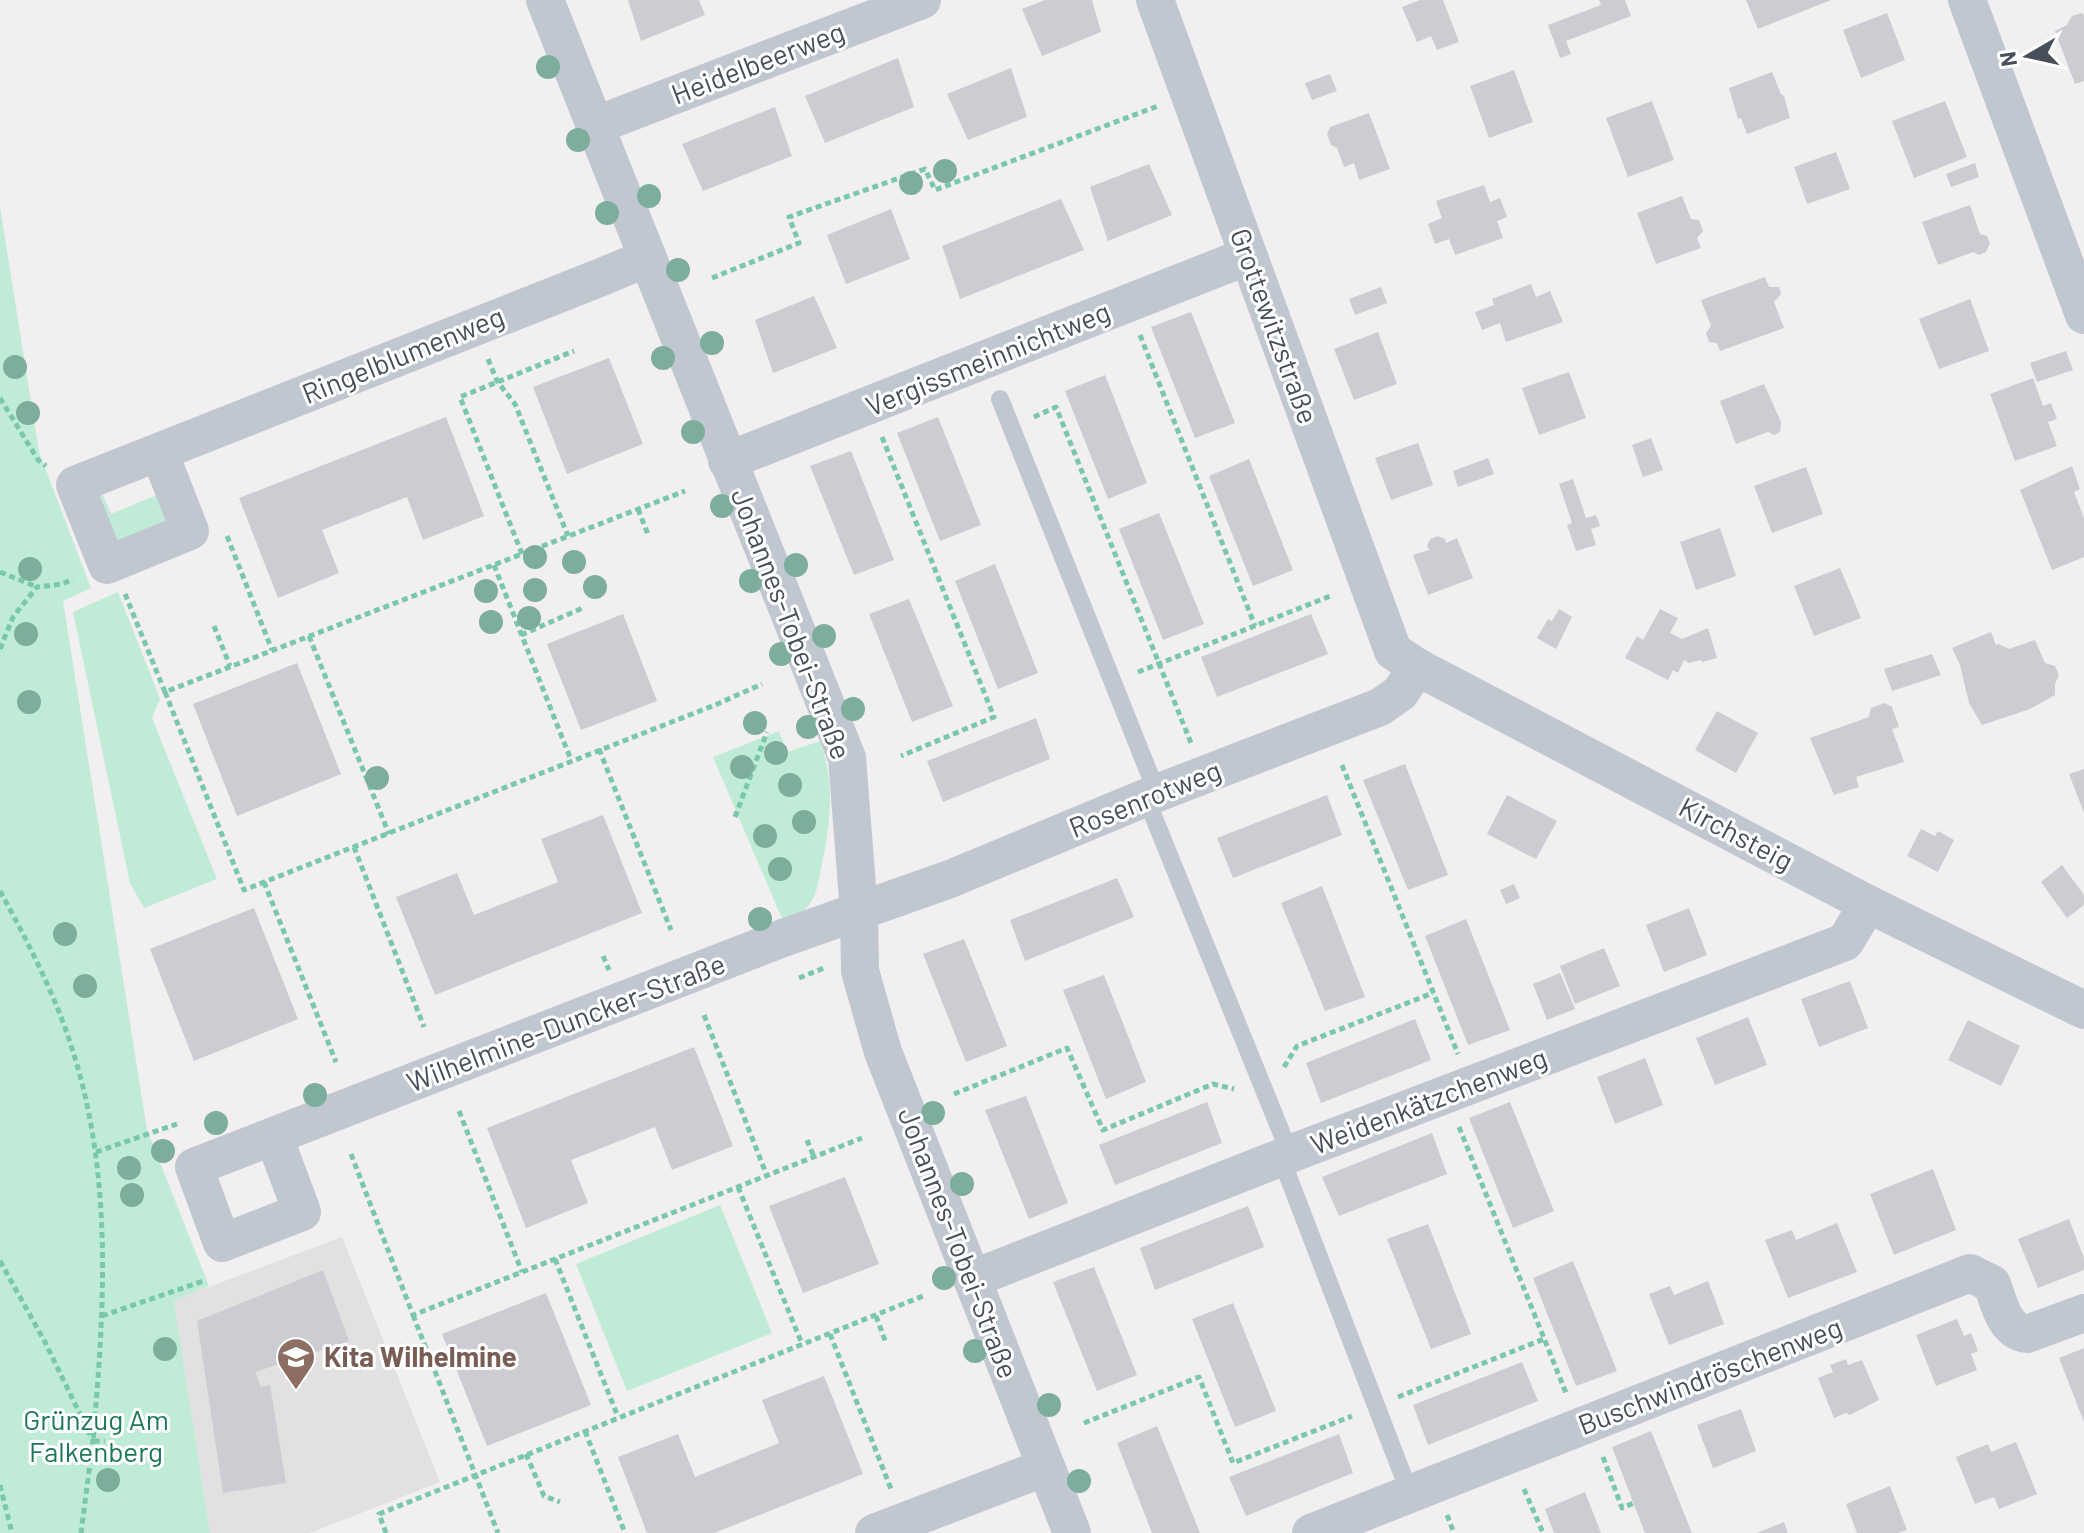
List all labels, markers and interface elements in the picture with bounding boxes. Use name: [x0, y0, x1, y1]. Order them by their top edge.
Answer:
street label: Heidelbeerweg: [666, 13, 849, 111]
north arrow: [1988, 16, 2068, 96]
text: N: [1993, 50, 2021, 69]
street label: Grottewitzstraße: [1224, 223, 1326, 428]
street label: Vergissmeinnichtweg: [861, 294, 1115, 423]
street label: Ringelblumenweg: [297, 298, 509, 410]
street label: Johannes-Tobei-Straße: [725, 483, 859, 764]
street label: Rosenrotweg: [1064, 752, 1226, 844]
street label: Kirchsteig: [1674, 789, 1799, 877]
street label: Wilhelmine-Duncker-Straße: [402, 946, 730, 1099]
street label: Weidenkätzchenweg: [1306, 1039, 1551, 1161]
street label: Johannes-Tobei-Straße: [892, 1102, 1026, 1383]
street label: Buschwindröschenweg: [1573, 1309, 1846, 1441]
school or university icon: Kita Wilhelmine: [275, 1336, 317, 1391]
place label: Kita Wilhelmine: [324, 1339, 517, 1373]
park label: Grünzug Am Falkenberg: [23, 1402, 169, 1468]

